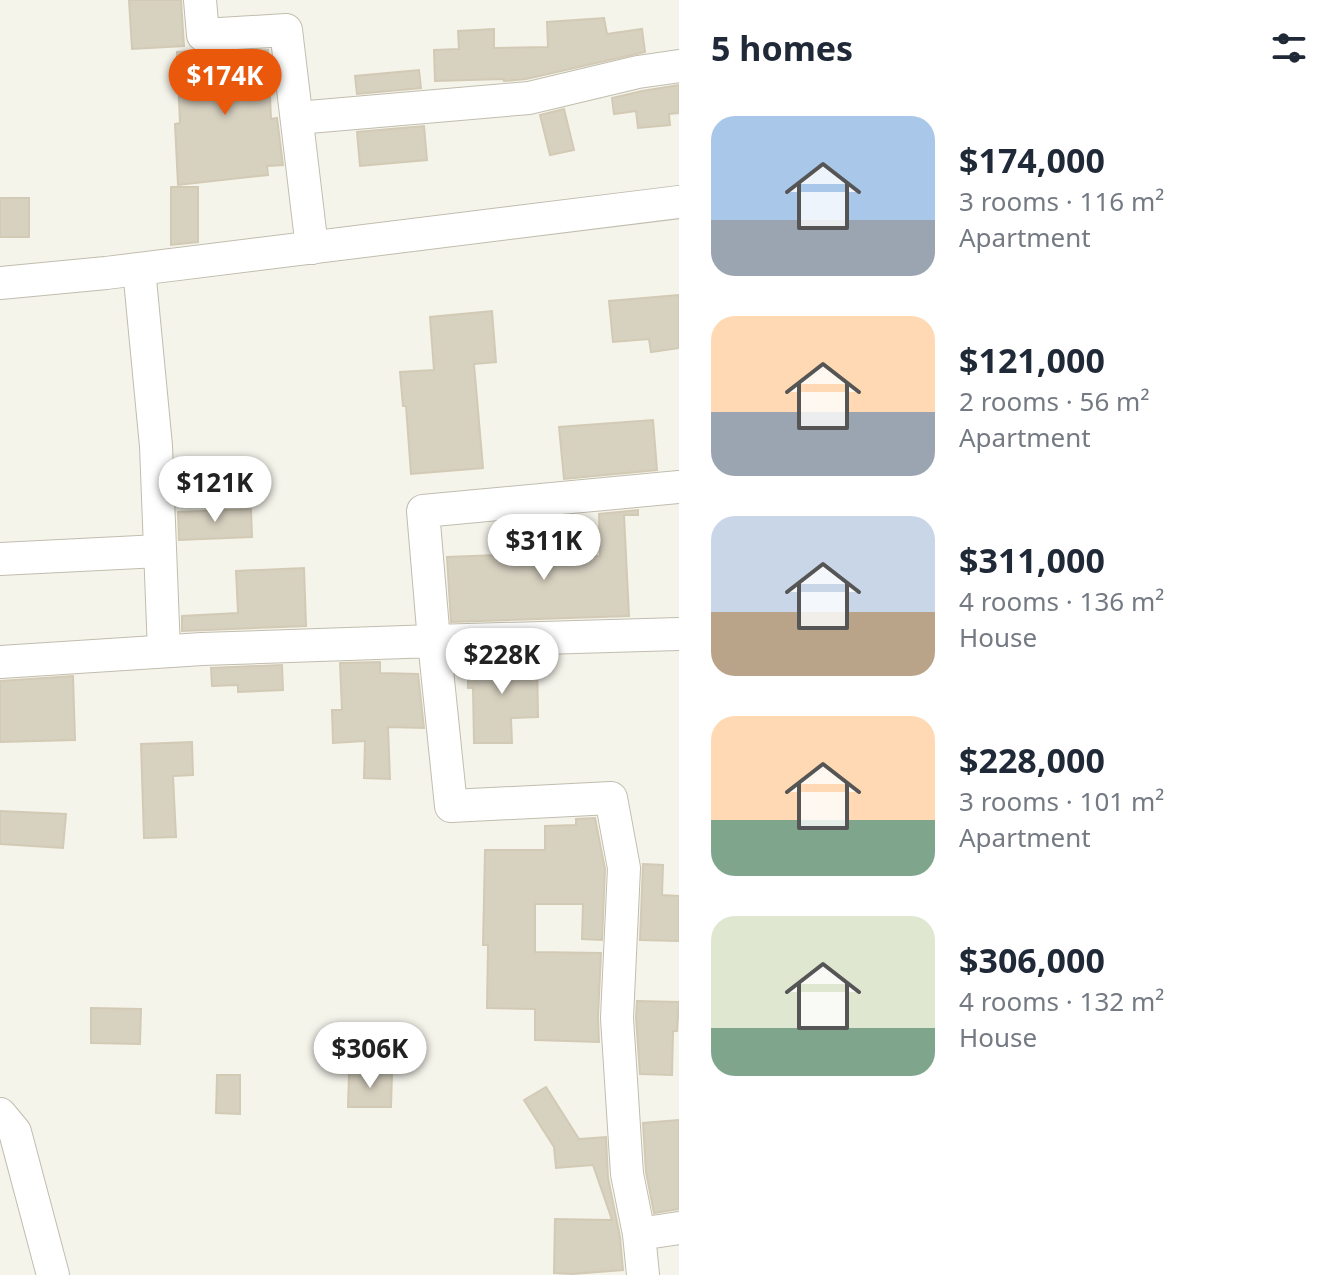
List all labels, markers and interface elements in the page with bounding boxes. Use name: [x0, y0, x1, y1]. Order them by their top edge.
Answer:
text: 5 homes: [711, 25, 853, 71]
icon: filters: [1267, 26, 1311, 70]
pin: $174K: [169, 49, 281, 117]
text: $174K: [187, 57, 263, 93]
text: $174,000: [959, 137, 1105, 183]
icon: home: [775, 148, 871, 244]
text: 3 rooms · 116 m²: [959, 183, 1164, 219]
text: Apartment: [959, 219, 1091, 255]
text: $121,000: [959, 337, 1105, 383]
icon: home: [775, 348, 871, 444]
text: 2 rooms · 56 m²: [959, 383, 1149, 419]
text: Apartment: [959, 419, 1091, 455]
pin: $121K: [159, 456, 271, 524]
text: $121K: [177, 464, 253, 500]
pin: $311K: [488, 514, 600, 582]
text: $311K: [506, 522, 582, 558]
text: $311,000: [959, 537, 1105, 583]
icon: home: [775, 548, 871, 644]
text: 4 rooms · 136 m²: [959, 583, 1164, 619]
text: House: [959, 619, 1037, 655]
pin: $228K: [446, 628, 558, 696]
text: $228K: [464, 636, 540, 672]
text: $228,000: [959, 737, 1105, 783]
icon: home: [775, 748, 871, 844]
text: 3 rooms · 101 m²: [959, 783, 1164, 819]
text: Apartment: [959, 819, 1091, 855]
text: $306,000: [959, 937, 1105, 983]
icon: home: [775, 948, 871, 1044]
text: 4 rooms · 132 m²: [959, 983, 1164, 1019]
text: House: [959, 1019, 1037, 1055]
pin: $306K: [314, 1022, 426, 1090]
text: $306K: [332, 1030, 408, 1066]

